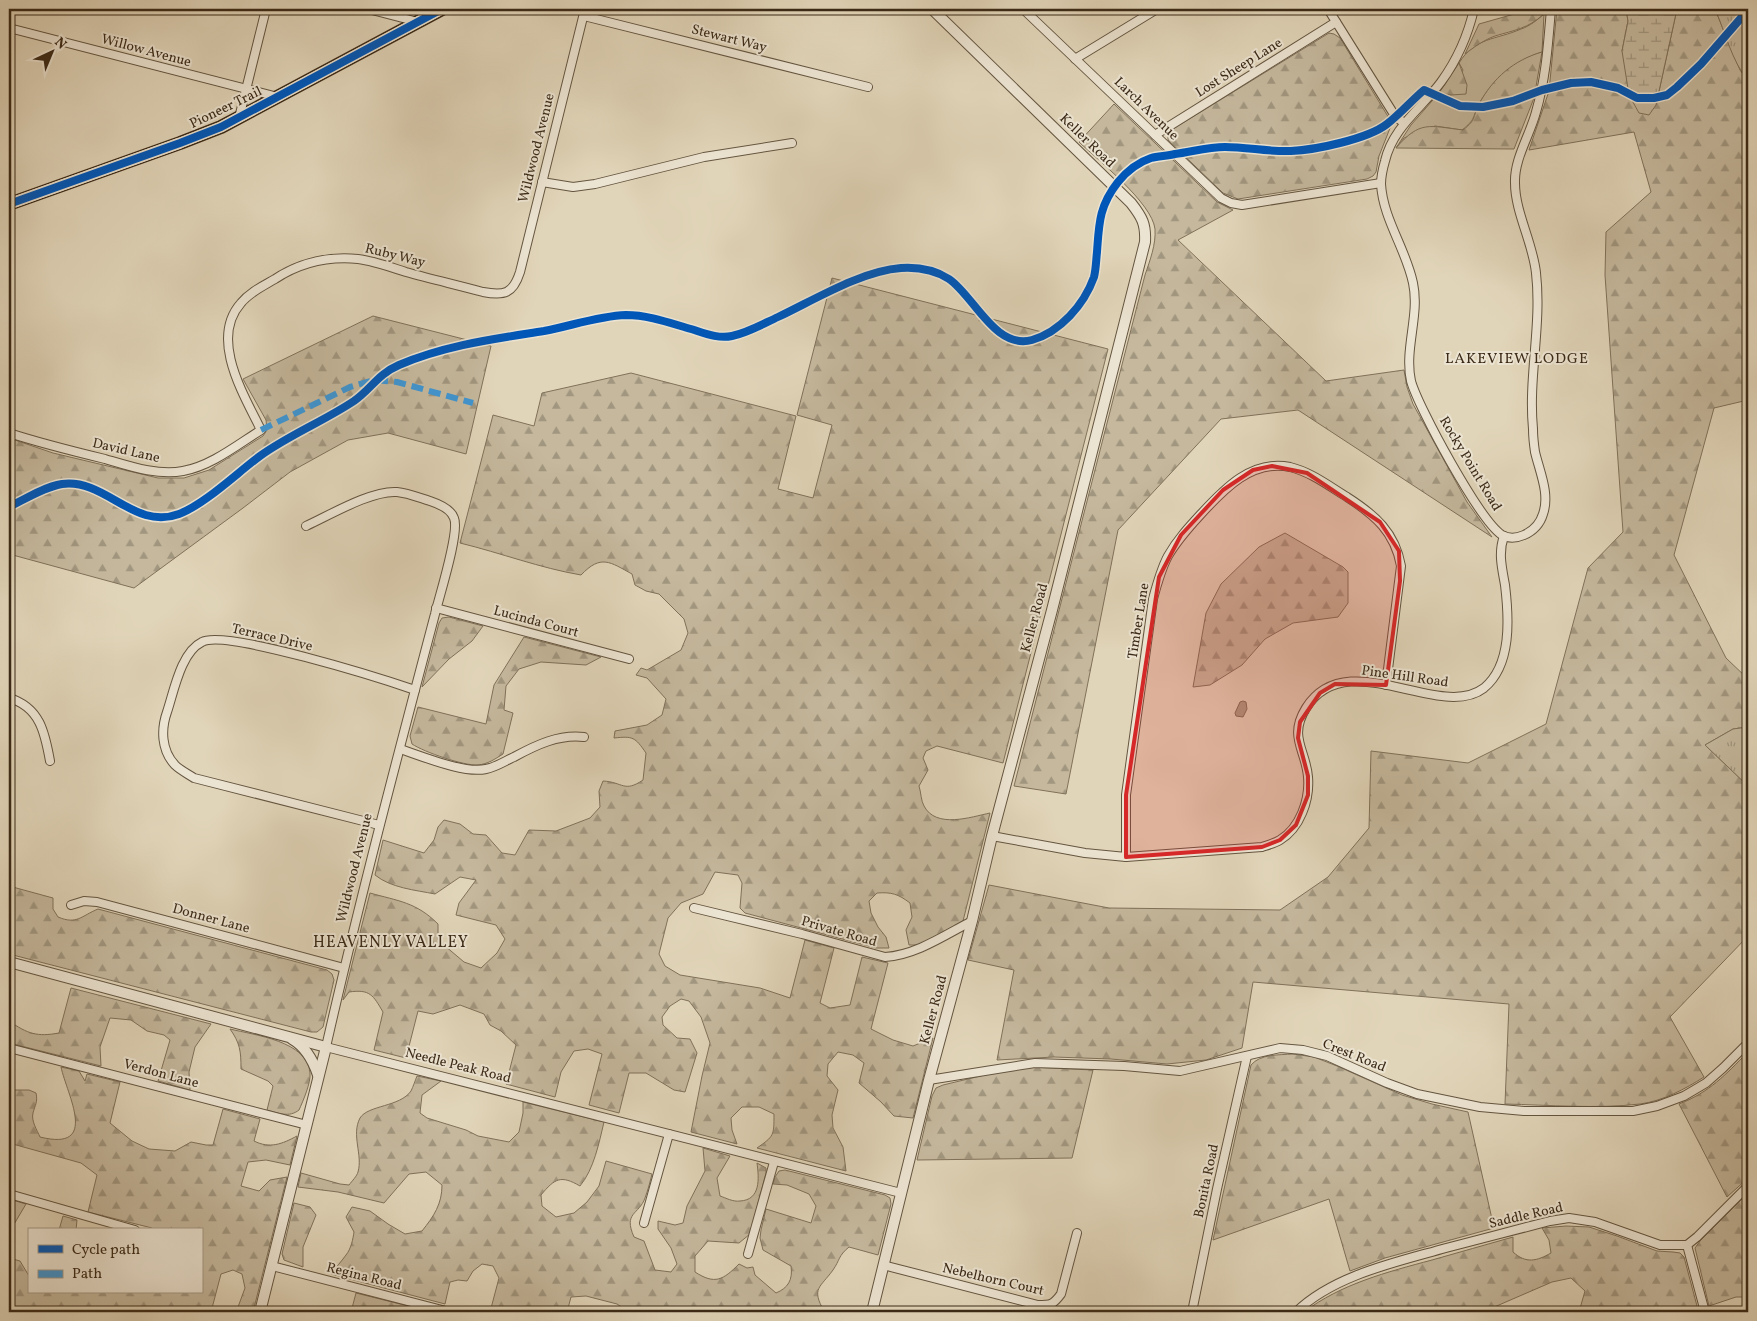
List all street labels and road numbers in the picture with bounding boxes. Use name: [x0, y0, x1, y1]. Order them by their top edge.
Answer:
street label: Stewart Way: [689, 20, 769, 58]
street label: Willow Avenue: [99, 30, 193, 72]
street label: Lost Sheep Lane: [1192, 34, 1286, 102]
street label: Larch Avenue: [1109, 73, 1183, 145]
street label: Pioneer Trail: [187, 82, 265, 134]
street label: Wildwood Avenue: [514, 91, 560, 205]
street label: Keller Road: [1055, 110, 1119, 173]
street label: Ruby Way: [363, 239, 428, 273]
street label: Rocky Point Road: [1434, 413, 1506, 515]
street label: David Lane: [90, 434, 162, 468]
street label: Keller Road: [1017, 581, 1053, 655]
street label: Timber Lane: [1124, 581, 1154, 660]
street label: Lucinda Court: [491, 602, 581, 643]
street label: Terrace Drive: [230, 619, 315, 657]
street label: Pine Hill Road: [1360, 661, 1450, 693]
street label: Wildwood Avenue: [332, 811, 378, 925]
street label: Donner Lane: [170, 900, 252, 939]
street label: Private Road: [799, 912, 879, 952]
street label: Keller Road: [916, 973, 952, 1047]
street label: Crest Road: [1319, 1035, 1389, 1077]
street label: Needle Peak Road: [403, 1044, 513, 1088]
street label: Verdon Lane: [121, 1055, 201, 1093]
street label: Bonita Road: [1190, 1142, 1224, 1220]
street label: Saddle Road: [1487, 1198, 1565, 1234]
street label: Regina Road: [324, 1258, 404, 1296]
street label: Nebelhorn Court: [940, 1259, 1046, 1301]

